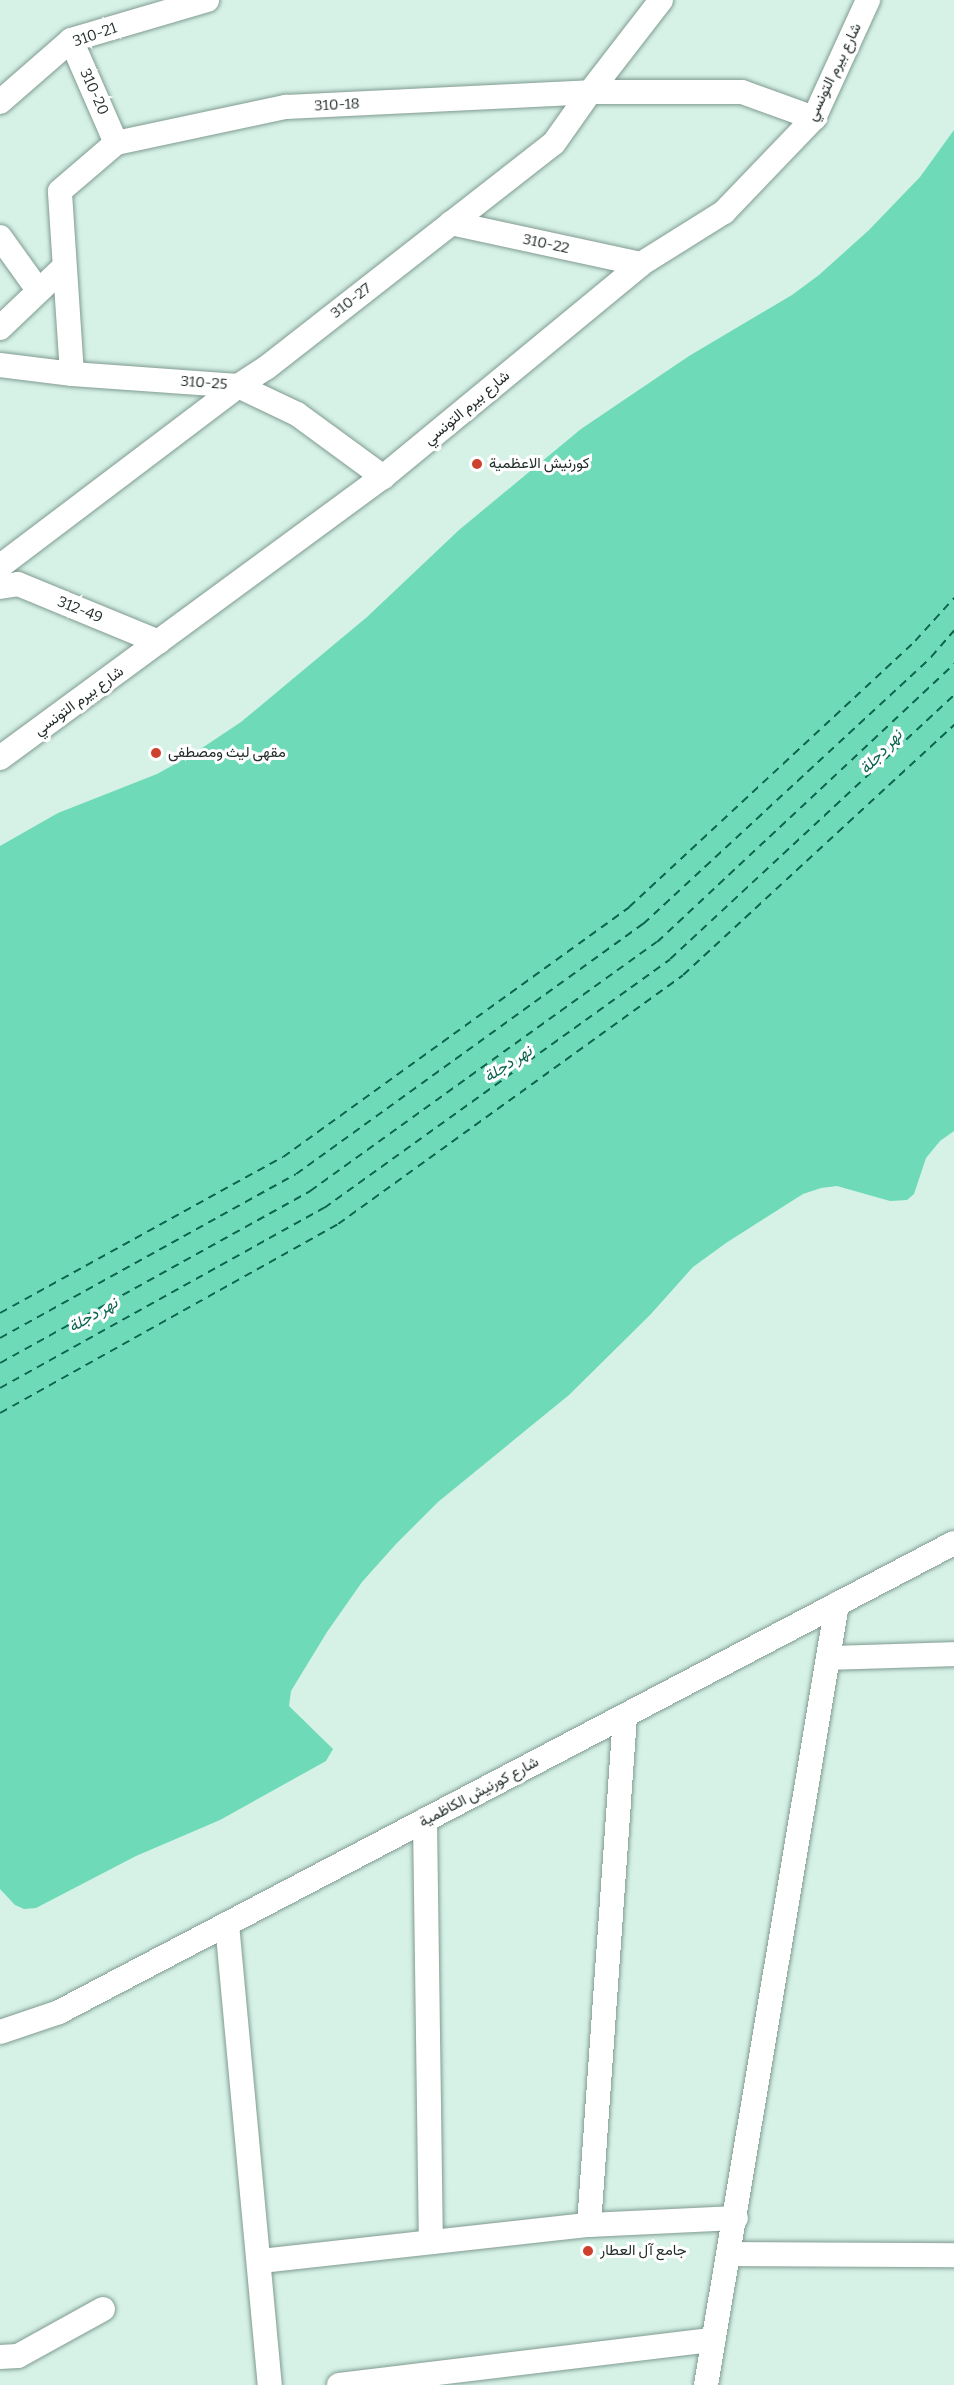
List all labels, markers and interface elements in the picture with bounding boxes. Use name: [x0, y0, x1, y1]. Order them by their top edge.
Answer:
street label: 310-21: [71, 19, 119, 51]
street label: شارع بيرم التونسي: [803, 20, 865, 124]
street label: 310-20: [76, 66, 112, 118]
street label: 310-18: [314, 95, 360, 115]
street label: 310-22: [521, 230, 571, 258]
street label: 310-27: [327, 280, 375, 322]
street label: شارع بيرم التونسي: [420, 367, 514, 449]
street label: 310-25: [180, 372, 228, 394]
place label: كورنيش الاعظمية: [489, 455, 589, 473]
marker: كورنيش الاعظمية: [470, 457, 484, 471]
street label: 312-49: [55, 593, 105, 627]
street label: شارع بيرم التونسي: [31, 662, 127, 740]
water label: نهر دجلة: [856, 726, 906, 778]
place label: مقهى ليث ومصطفى: [168, 744, 286, 762]
marker: مقهى ليث ومصطفى: [149, 746, 163, 760]
water label: نهر دجلة: [480, 1041, 536, 1087]
water label: نهر دجلة: [65, 1293, 121, 1337]
street label: شارع كورنيش الكاظمية: [416, 1753, 542, 1831]
place label: جامع آل العطار: [600, 2242, 687, 2260]
marker: جامع آل العطار: [581, 2244, 595, 2258]

